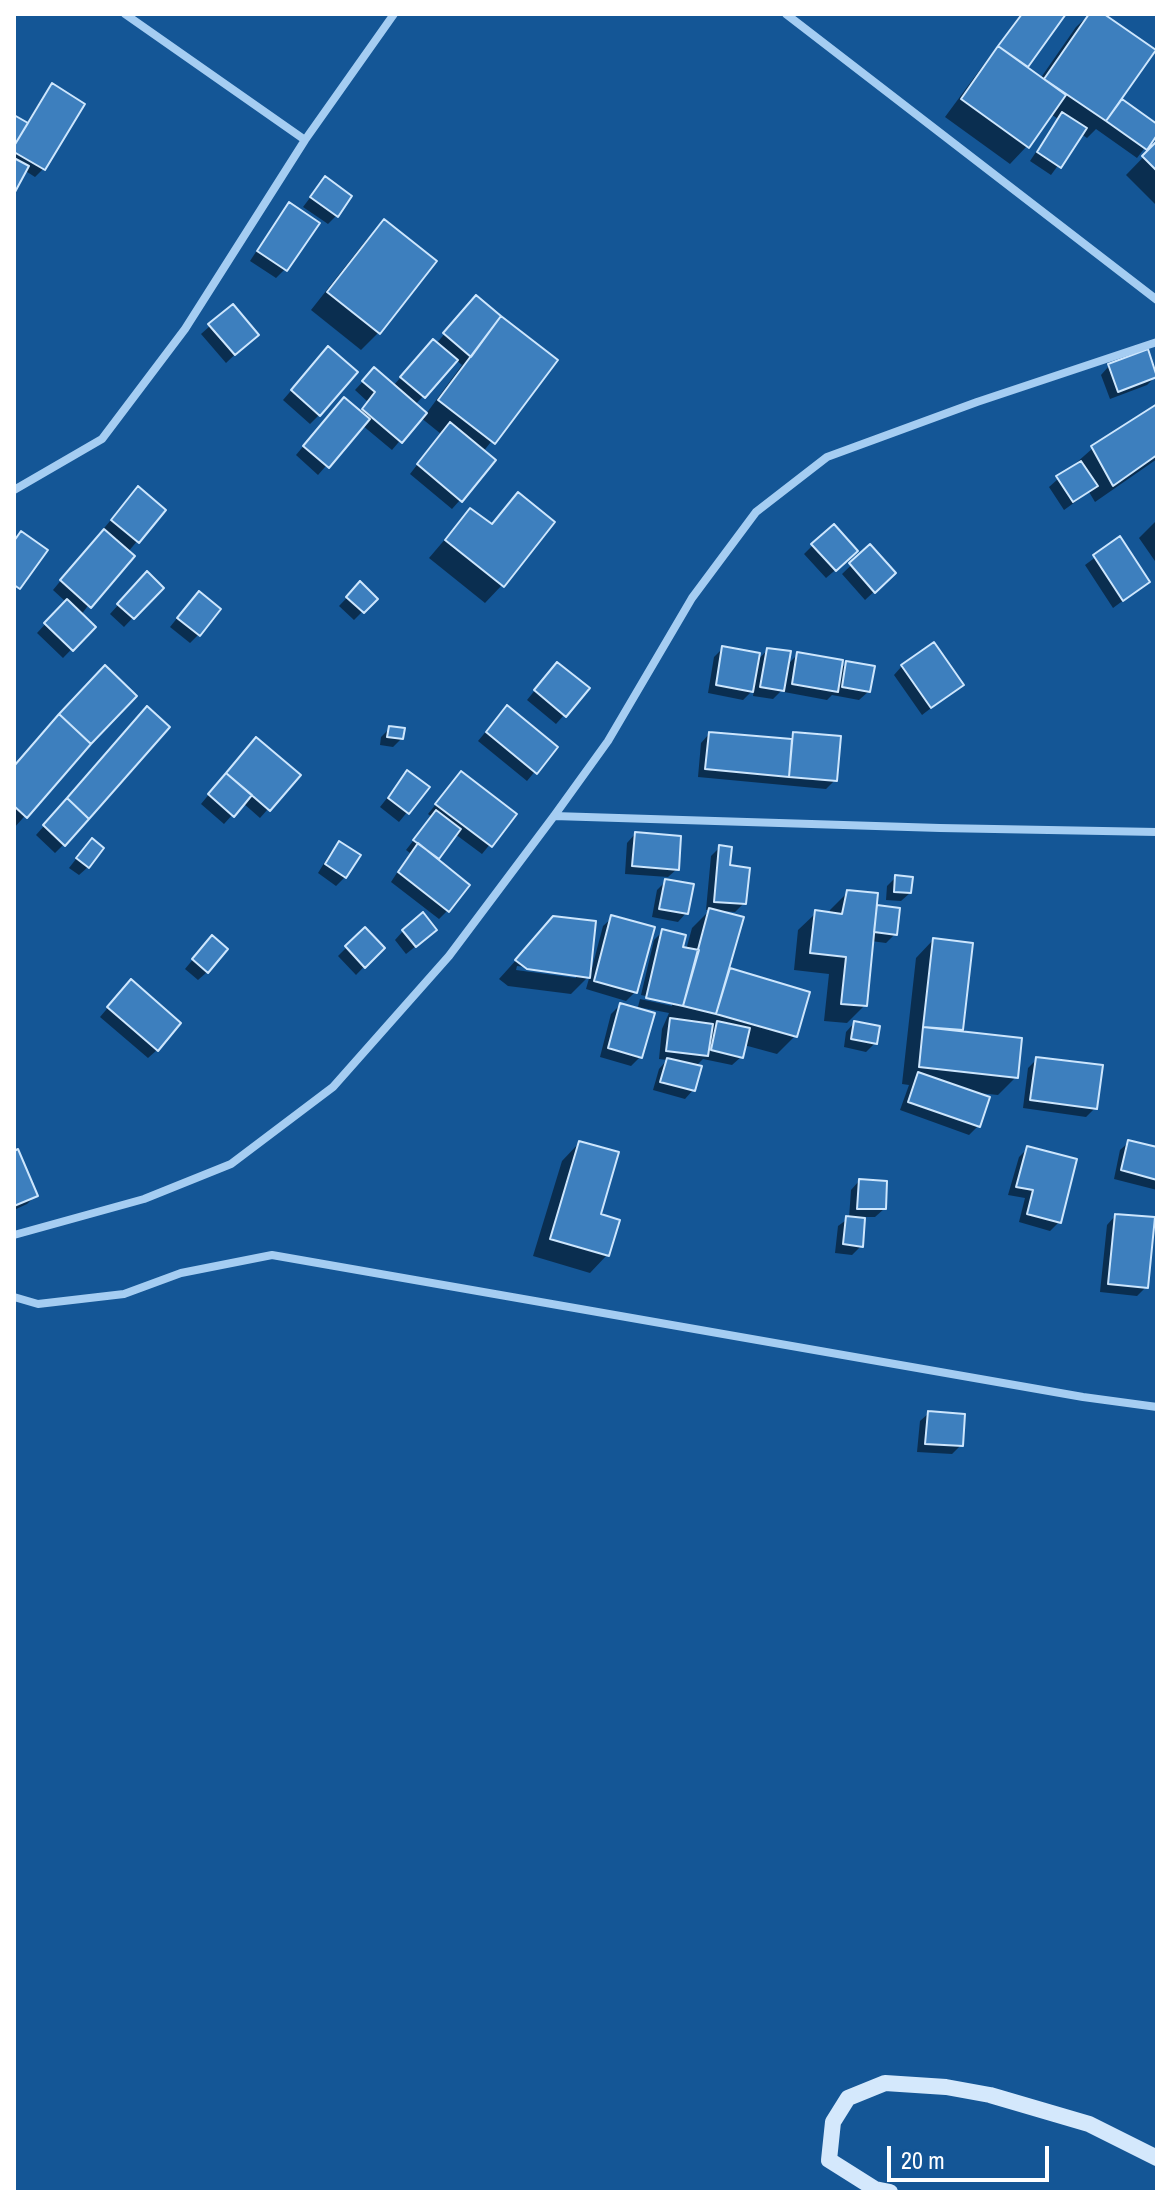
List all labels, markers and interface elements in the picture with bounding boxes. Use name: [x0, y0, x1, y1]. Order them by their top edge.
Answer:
scale bar: [891, 2130, 1053, 2180]
text: 20 m: [901, 2144, 945, 2176]

